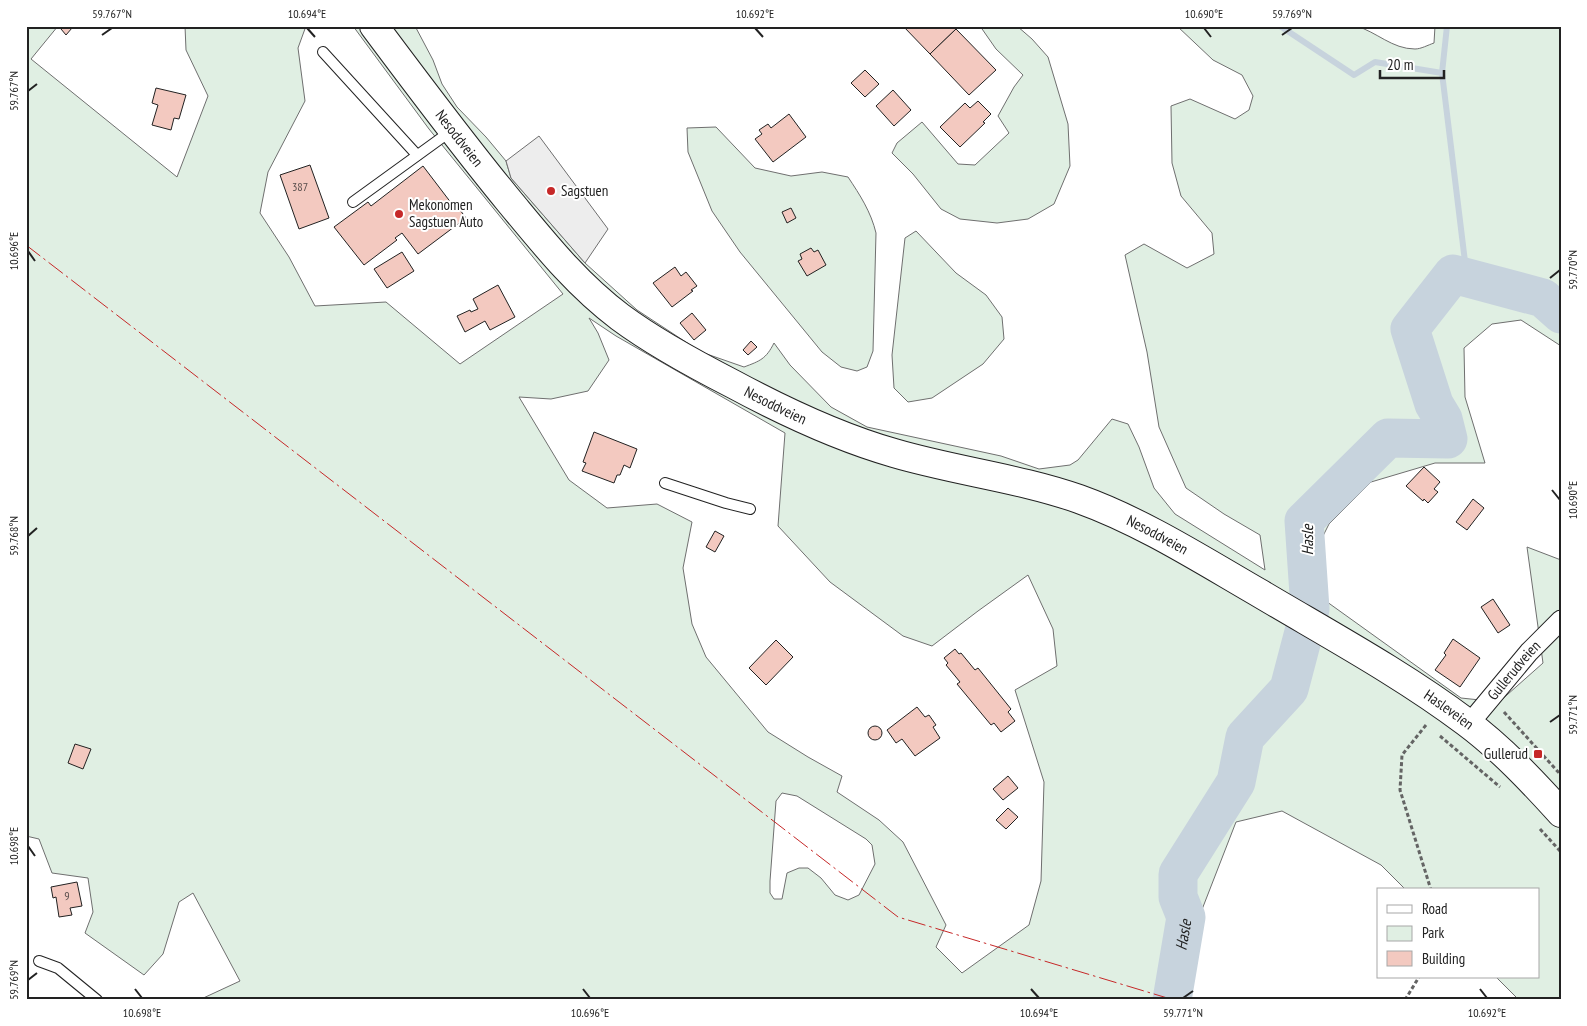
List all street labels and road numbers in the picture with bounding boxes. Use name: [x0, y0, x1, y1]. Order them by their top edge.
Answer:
street label: Nesoddveien: [431, 106, 488, 170]
street label: Nesoddveien: [741, 382, 810, 428]
street label: Nesoddveien: [1124, 510, 1192, 559]
street label: Gullerudveien: [1483, 636, 1544, 704]
street label: Hasleveien: [1421, 685, 1478, 733]

